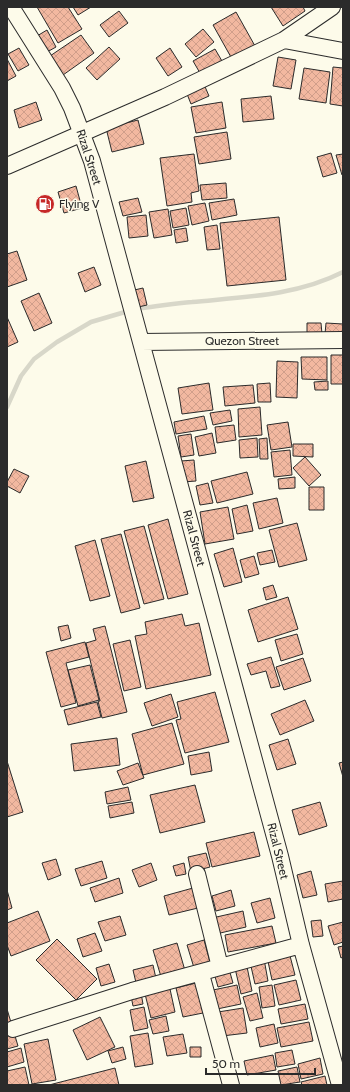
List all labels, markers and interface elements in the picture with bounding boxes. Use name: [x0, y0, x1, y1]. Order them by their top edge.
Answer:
street label: Rizal Street: [73, 127, 105, 186]
fuel station icon: Flying V: [34, 193, 56, 215]
place label: Flying V: [59, 196, 100, 211]
street label: Quezon Street: [205, 333, 279, 348]
street label: Rizal Street: [180, 508, 209, 568]
street label: Rizal Street: [264, 821, 293, 881]
scale bar: [206, 1050, 315, 1076]
text: 50 m: [212, 1056, 240, 1071]

